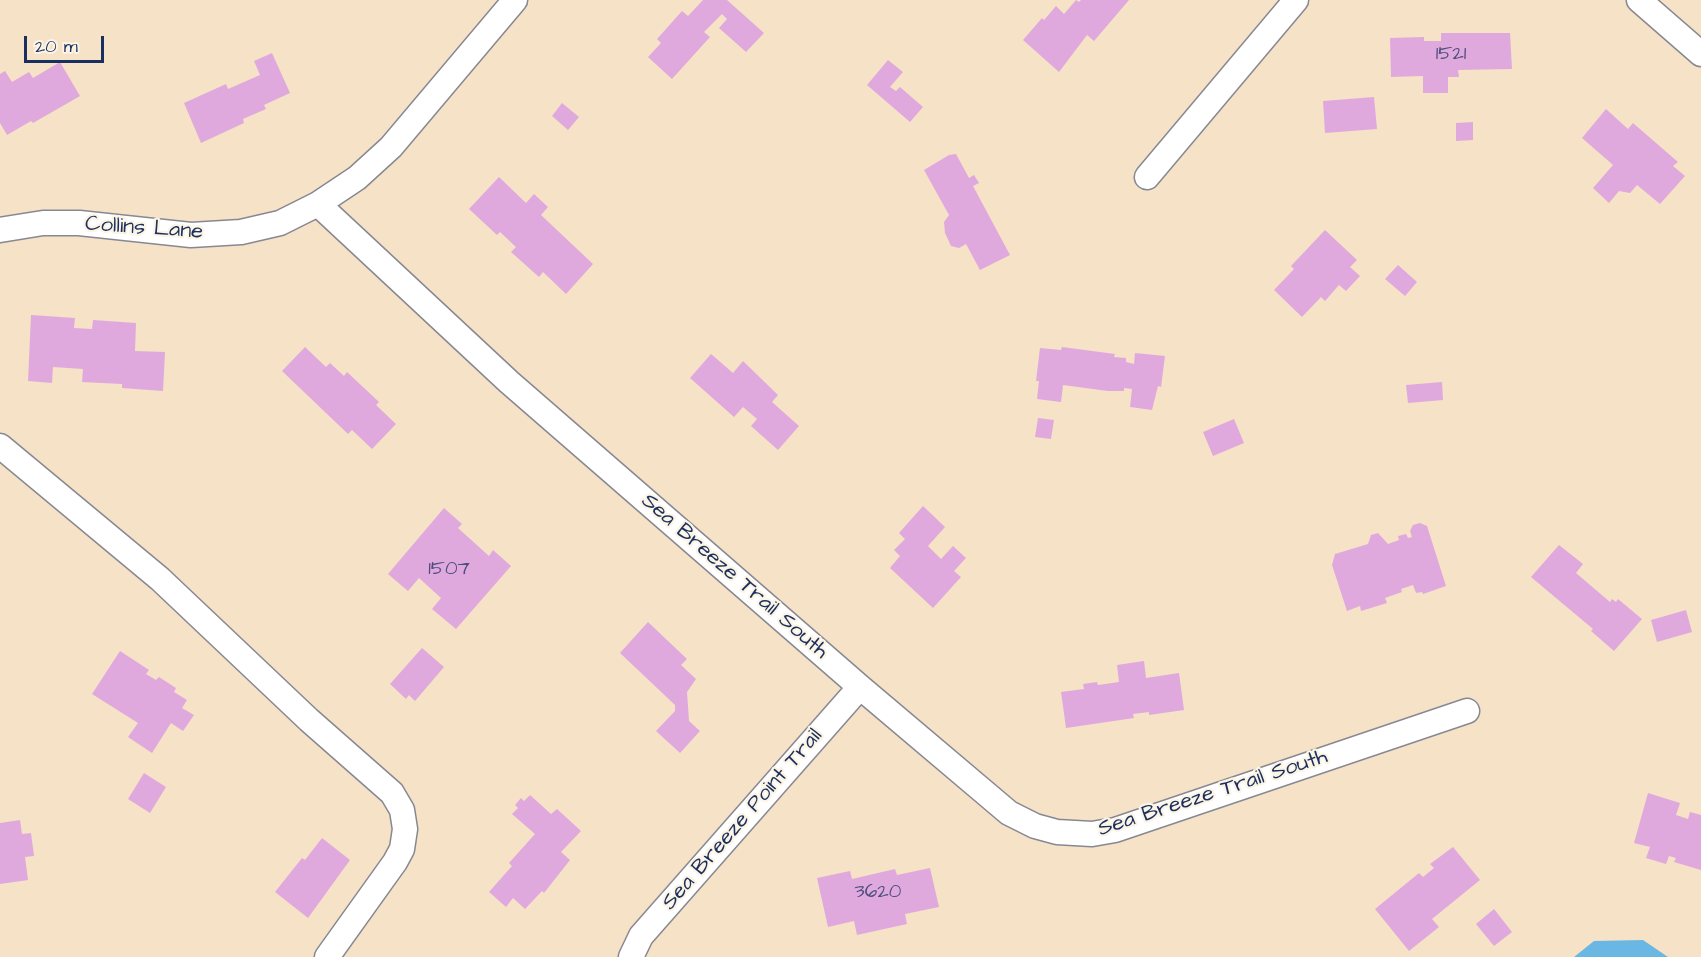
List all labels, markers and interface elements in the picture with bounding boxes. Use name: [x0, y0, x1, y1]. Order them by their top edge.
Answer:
scale bar: [27, 24, 106, 62]
text: 20 m: [35, 34, 78, 59]
house number: 1521: [1436, 43, 1466, 67]
street label: Collins Lane: [84, 212, 204, 246]
street label: Sea Breeze Trail South: [635, 489, 833, 665]
house number: 1507: [428, 558, 470, 582]
street label: Sea Breeze Point Trail: [657, 724, 829, 916]
street label: Sea Breeze Trail South: [1095, 744, 1331, 844]
house number: 3620: [855, 881, 901, 905]

